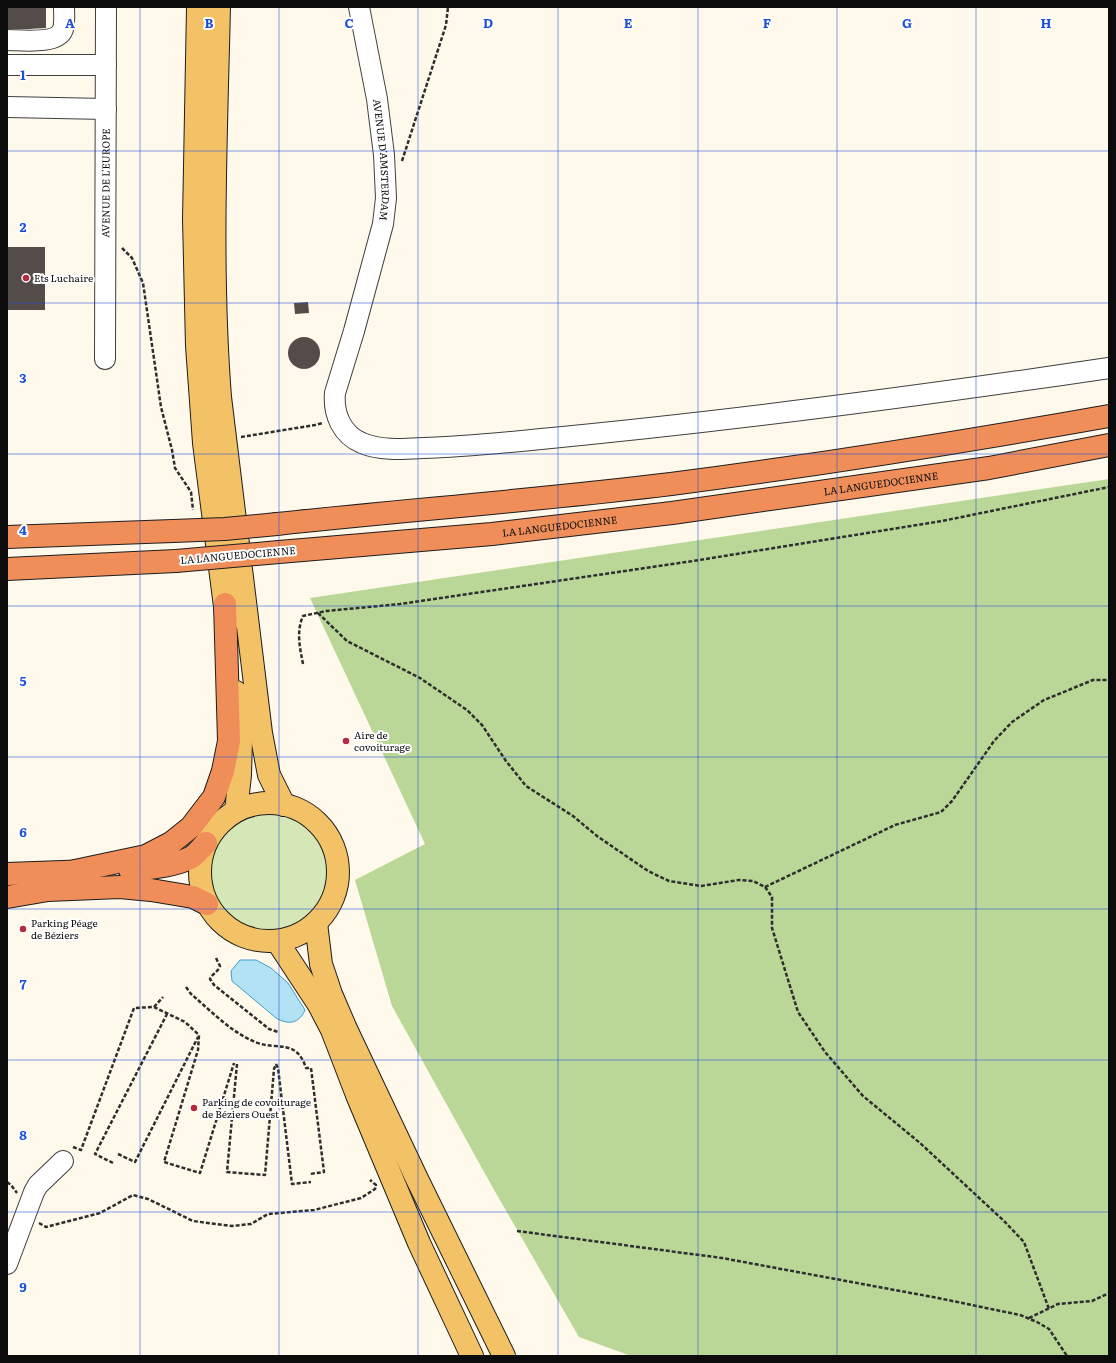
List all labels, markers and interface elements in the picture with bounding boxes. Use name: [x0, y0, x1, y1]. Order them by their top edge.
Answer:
text: A: [65, 13, 75, 32]
text: B: [205, 13, 214, 32]
text: C: [344, 13, 354, 32]
text: D: [483, 13, 493, 32]
text: E: [624, 13, 633, 32]
text: F: [763, 13, 771, 32]
text: G: [902, 13, 912, 32]
text: H: [1041, 13, 1052, 32]
text: 1: [20, 65, 26, 84]
street label: AVENUE D'AMSTERDAM: [370, 98, 394, 222]
street label: AVENUE DE L'EUROPE: [97, 128, 113, 238]
text: 2: [20, 217, 27, 236]
place label: Ets Luchaire: [34, 270, 93, 285]
marker: Ets Luchaire: [21, 273, 31, 283]
text: 3: [19, 368, 27, 387]
street label: LA LANGUEDOCIENNE: [823, 467, 939, 498]
street label: LA LANGUEDOCIENNE: [501, 511, 618, 540]
text: 4: [19, 520, 27, 539]
street label: LA LANGUEDOCIENNE: [180, 542, 296, 567]
text: 5: [19, 671, 27, 690]
place label: Aire de covoiturage: [354, 727, 410, 754]
marker: Aire de covoiturage: [341, 736, 351, 746]
text: 6: [19, 822, 27, 841]
place label: Parking Péage de Béziers: [31, 915, 98, 942]
marker: Parking Péage de Béziers: [18, 924, 28, 934]
text: 7: [19, 974, 27, 993]
place label: Parking de covoiturage de Béziers Ouest: [202, 1094, 311, 1121]
marker: Parking de covoiturage de Béziers Ouest: [189, 1103, 199, 1113]
text: 8: [19, 1125, 27, 1144]
text: 9: [19, 1277, 27, 1296]

